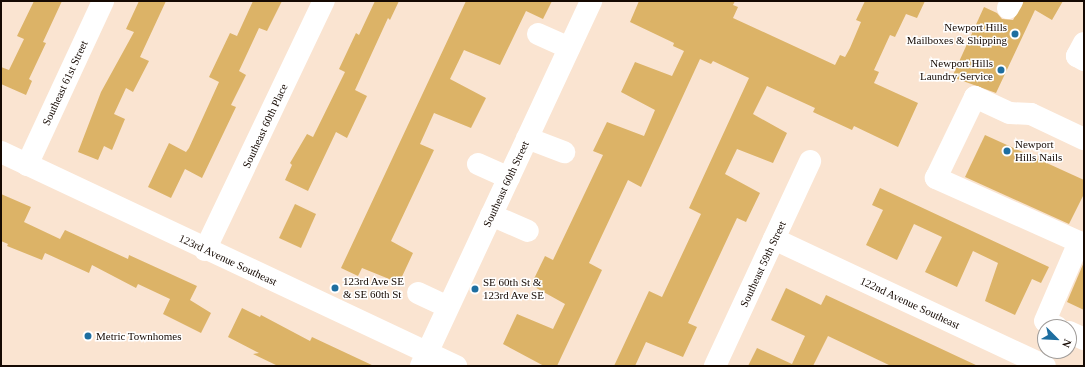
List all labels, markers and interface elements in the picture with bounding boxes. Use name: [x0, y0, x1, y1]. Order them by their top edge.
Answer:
place label: Newport Hills Mailboxes & Shipping: [907, 21, 1007, 47]
marker: Newport Hills Mailboxes & Shipping: [1010, 29, 1020, 39]
street label: Southeast 61st Street: [40, 38, 90, 128]
place label: Newport Hills Laundry Service: [920, 57, 993, 83]
marker: Newport Hills Laundry Service: [996, 65, 1006, 75]
street label: Southeast 60th Place: [240, 82, 290, 170]
place label: Newport Hills Nails: [1015, 138, 1062, 164]
street label: Southeast 60th Street: [480, 139, 532, 229]
marker: Newport Hills Nails: [1002, 146, 1012, 156]
street label: Southeast 59th Street: [737, 219, 789, 309]
street label: 123rd Avenue Southeast: [177, 231, 279, 289]
street label: 122nd Avenue Southeast: [858, 274, 962, 332]
place label: 123rd Ave SE & SE 60th St: [343, 275, 405, 301]
place label: SE 60th St & 123rd Ave SE: [483, 276, 545, 302]
marker: 123rd Ave SE & SE 60th St: [330, 283, 340, 293]
marker: SE 60th St & 123rd Ave SE: [470, 284, 480, 294]
north arrow: [1037, 319, 1077, 359]
place label: Metric Townhomes: [96, 329, 182, 343]
marker: Metric Townhomes: [83, 331, 93, 341]
text: N: [1060, 337, 1074, 350]

